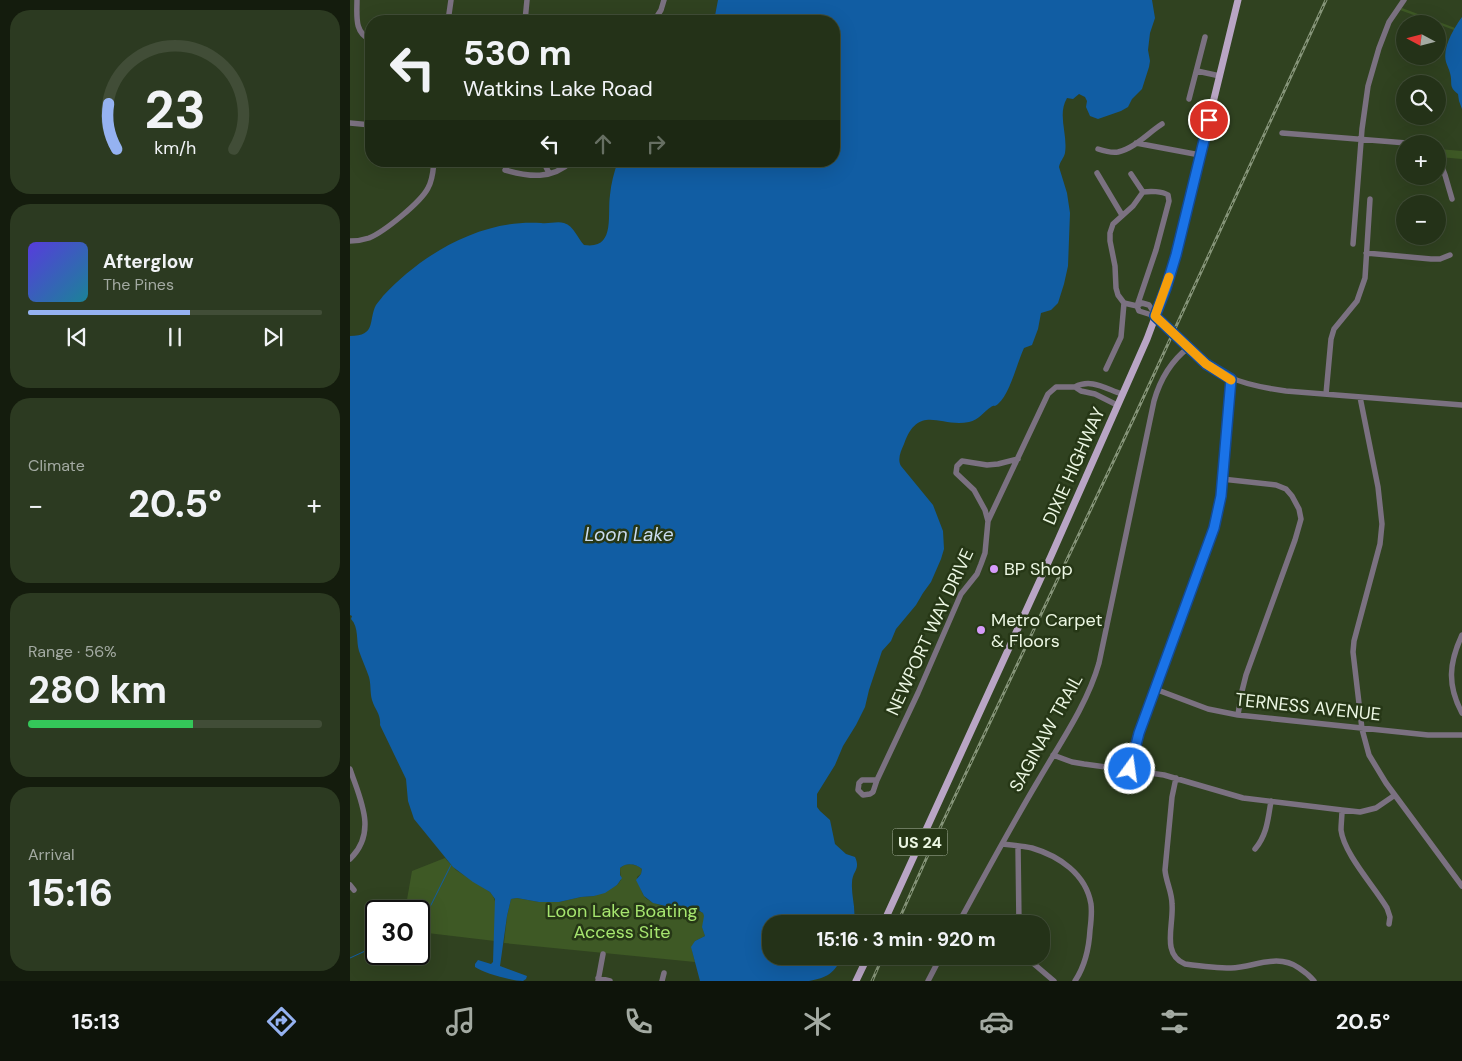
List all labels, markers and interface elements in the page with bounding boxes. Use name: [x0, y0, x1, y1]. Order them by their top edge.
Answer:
north arrow: [1396, 15, 1446, 65]
map controls: [1396, 15, 1446, 245]
text: 530 m: [463, 30, 572, 76]
icon: left: [380, 35, 445, 100]
text: Watkins Lake Road: [463, 74, 653, 103]
button: search: [1396, 75, 1446, 125]
text: 23: [144, 76, 206, 144]
pin: [1188, 99, 1230, 141]
icon: arrive: [1195, 106, 1223, 134]
icon: left: [536, 130, 564, 158]
icon: ahead: [589, 130, 617, 158]
icon: right: [642, 130, 670, 158]
button: +: [1396, 135, 1446, 185]
text: km/h: [154, 136, 196, 160]
button: −: [1396, 195, 1446, 245]
text: Afterglow: [103, 249, 194, 274]
text: The Pines: [103, 274, 174, 295]
icon: previous: [63, 323, 91, 351]
icon: pause: [161, 323, 189, 351]
icon: next: [259, 323, 287, 351]
street label: DIXIE HIGHWAY: [1037, 403, 1111, 529]
text: Climate: [28, 455, 85, 476]
text: 20.5°: [128, 479, 222, 529]
text: −: [28, 487, 43, 524]
text: +: [307, 487, 322, 524]
water label: Loon Lake: [584, 522, 674, 547]
street label: NEWPORT WAY DRIVE: [881, 545, 979, 719]
place label: BP Shop: [1004, 557, 1073, 581]
marker: BP Shop: [988, 563, 1000, 575]
place label: Metro Carpet & Floors: [991, 608, 1103, 653]
marker: Metro Carpet & Floors: [975, 624, 987, 636]
text: Range · 56%: [28, 641, 117, 662]
text: 280 km: [28, 665, 167, 715]
street label: SAGINAW TRAIL: [1004, 670, 1088, 796]
street label: TERNESS AVENUE: [1234, 687, 1382, 727]
position arrow: [1103, 742, 1155, 794]
road number: US 24: [892, 829, 948, 856]
text: Arrival: [28, 844, 75, 865]
text: 15:16: [28, 868, 113, 918]
park label: Loon Lake Boating Access Site: [546, 899, 698, 944]
speed limit sign: 30: [365, 900, 430, 965]
text: 15:16 · 3 min · 920 m: [816, 927, 996, 952]
icon: directions: [264, 1004, 299, 1039]
icon: music: [443, 1004, 478, 1039]
icon: phone: [621, 1004, 656, 1039]
icon: climate: [800, 1004, 835, 1039]
icon: car: [979, 1004, 1014, 1039]
icon: filters: [1157, 1004, 1192, 1039]
text: 15:13: [72, 1007, 120, 1036]
text: 20.5°: [1336, 1007, 1390, 1036]

